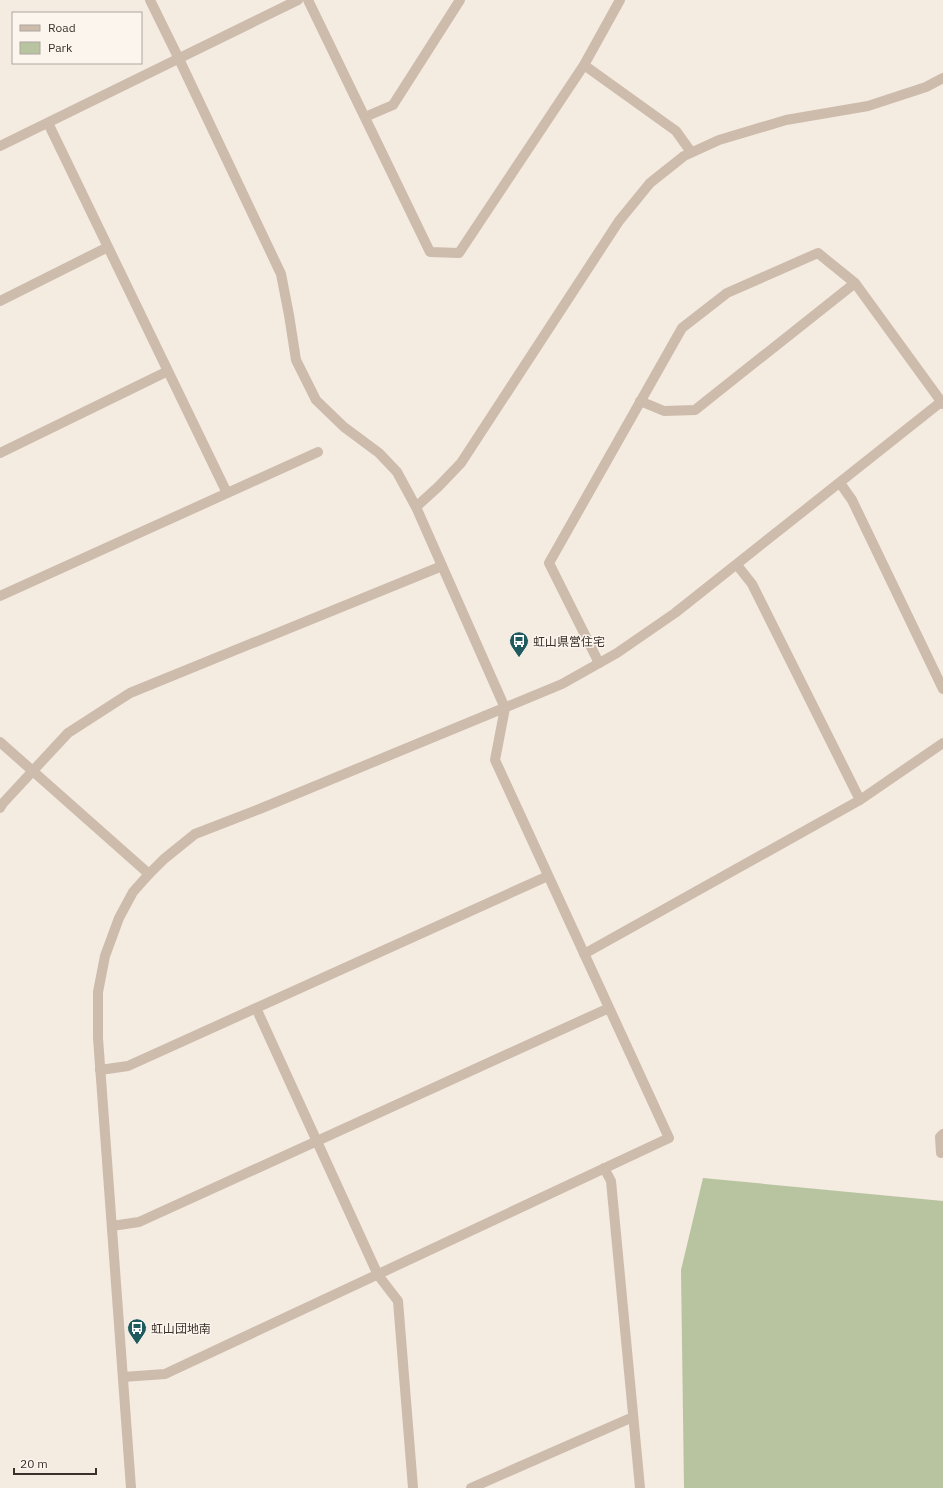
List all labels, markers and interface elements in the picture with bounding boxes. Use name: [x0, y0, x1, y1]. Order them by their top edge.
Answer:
legend: [12, 12, 142, 64]
text: Road: [48, 20, 76, 35]
text: Park: [48, 40, 73, 55]
bus stop icon: 虹山県営住宅: [508, 630, 530, 658]
place label: 虹山県営住宅: [533, 634, 605, 649]
bus stop icon: 虹山団地南: [126, 1317, 148, 1345]
place label: 虹山団地南: [151, 1321, 211, 1336]
scale bar: [14, 1450, 96, 1476]
text: 20 m: [20, 1456, 48, 1471]

